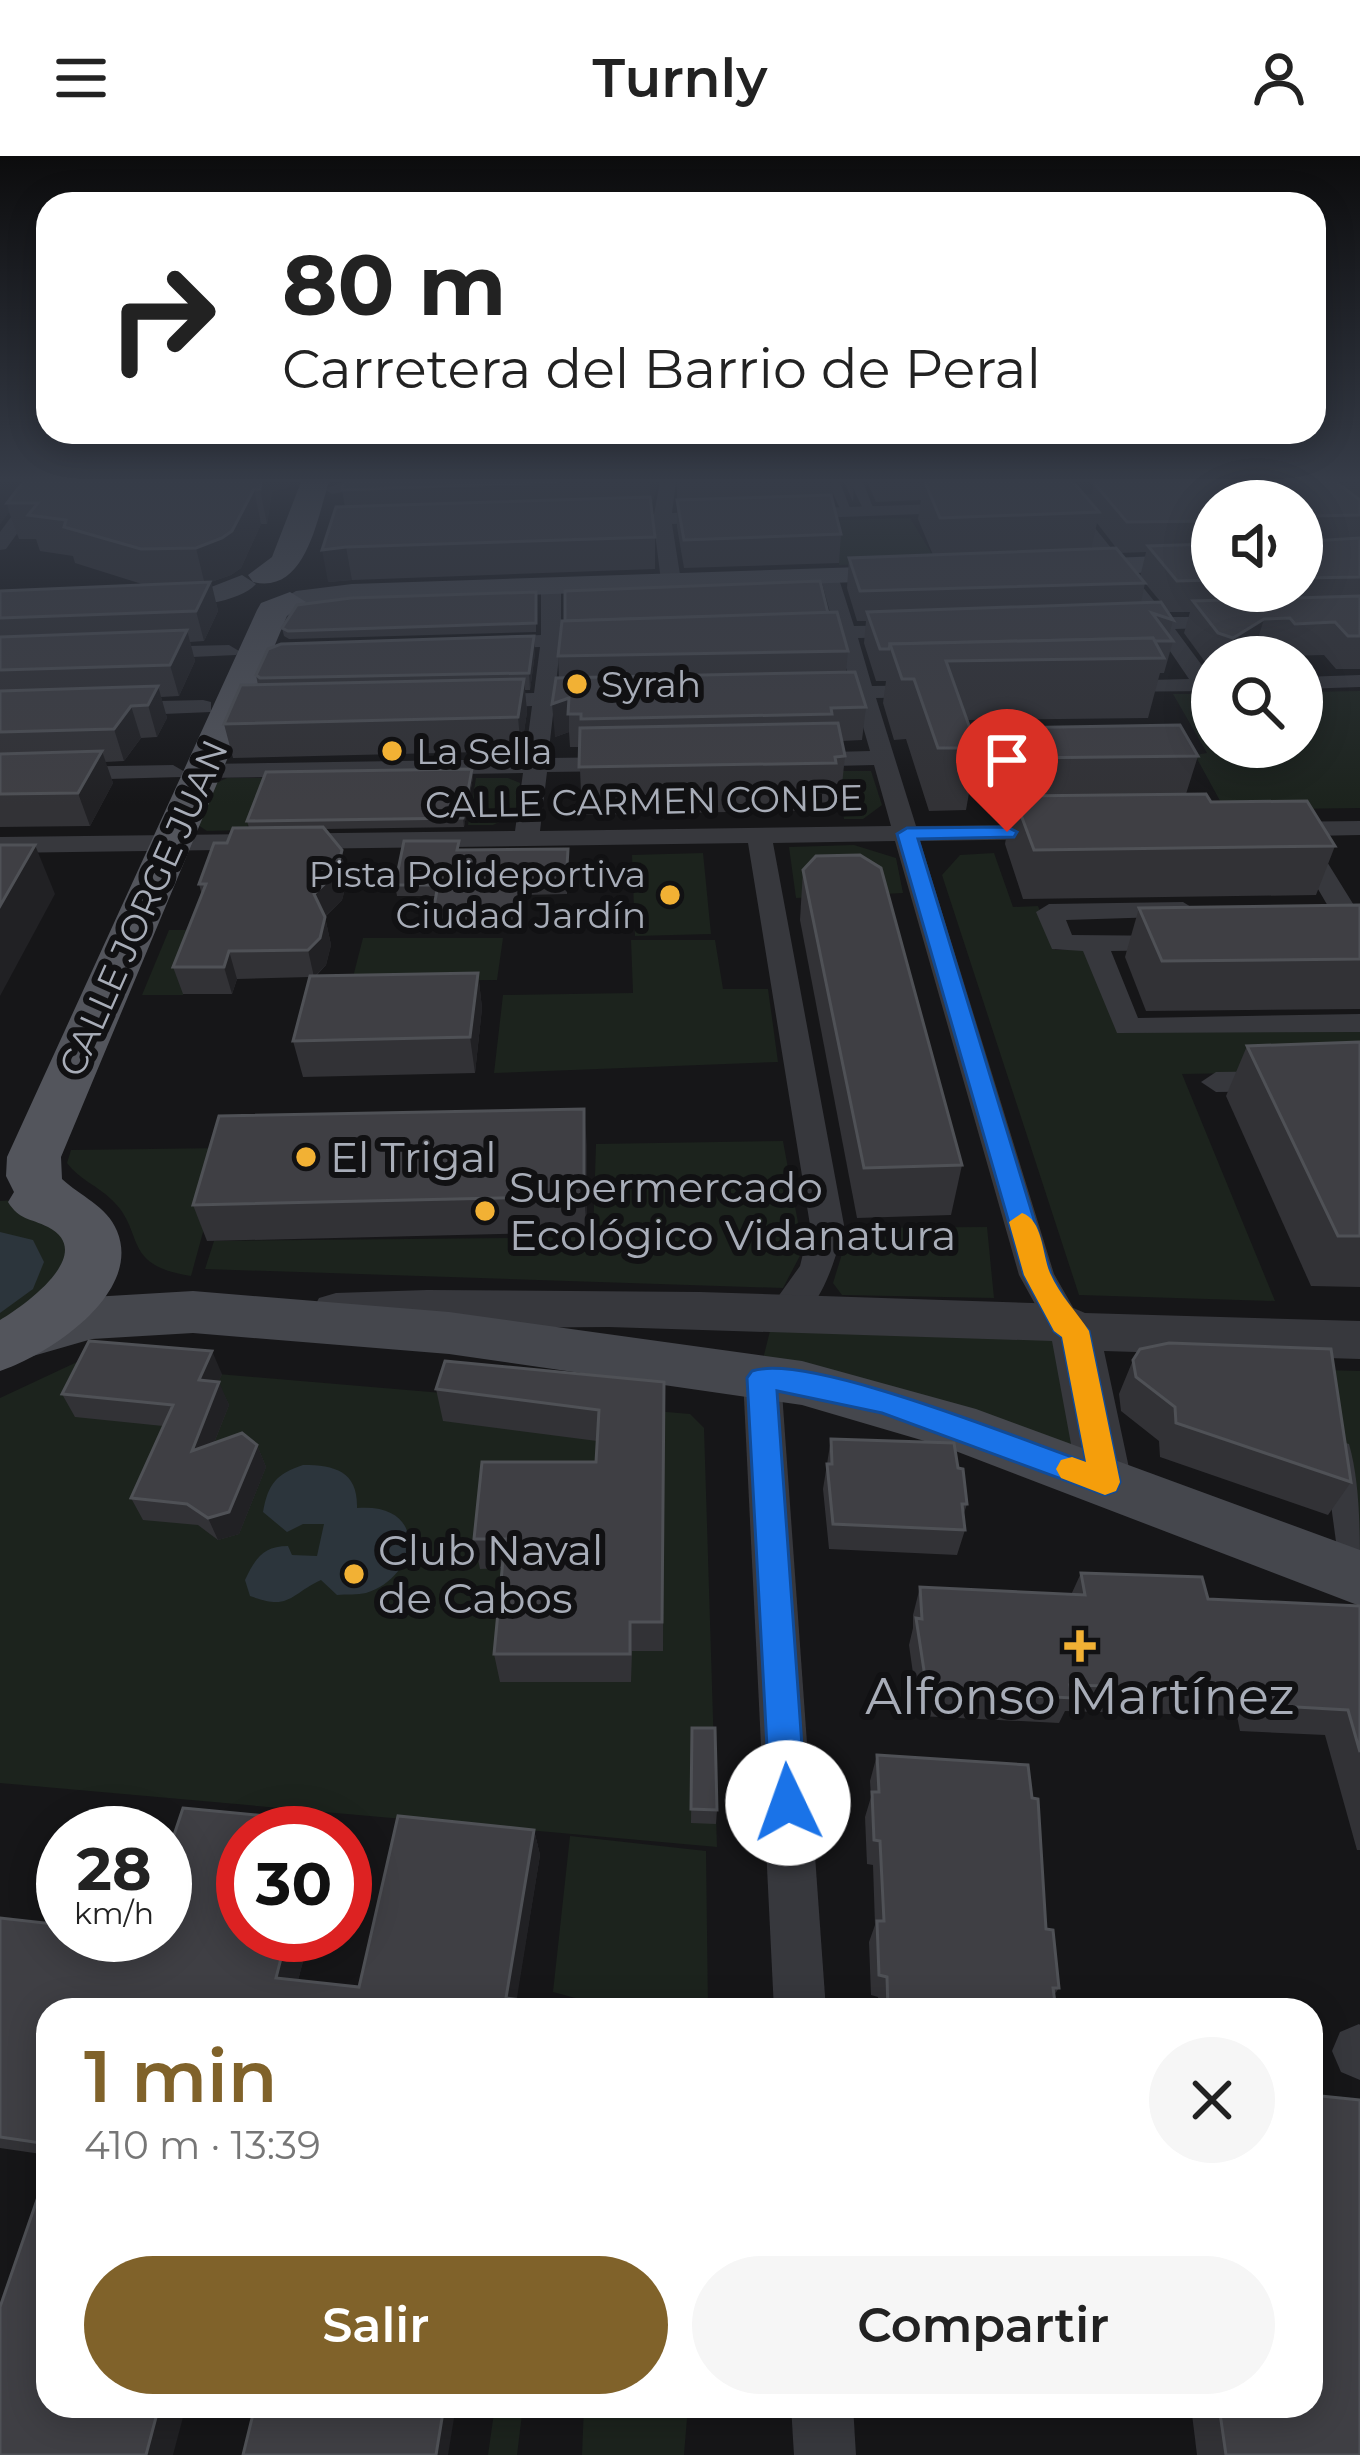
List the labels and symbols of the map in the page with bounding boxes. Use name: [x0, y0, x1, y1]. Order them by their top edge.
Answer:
place label: Syrah: [601, 662, 701, 706]
marker: Syrah: [564, 671, 590, 697]
pin: [956, 709, 1058, 832]
place label: La Sella: [416, 729, 552, 773]
street label: CALLE JORGE JUAN: [49, 733, 237, 1083]
marker: La Sella: [379, 738, 405, 764]
street label: CALLE CARMEN CONDE: [425, 775, 863, 827]
place label: Pista Polideportiva Ciudad Jardín: [309, 852, 646, 937]
marker: Pista Polideportiva Ciudad Jardín: [657, 882, 683, 908]
place label: El Trigal: [330, 1131, 497, 1183]
marker: El Trigal: [293, 1144, 319, 1170]
place label: Supermercado Ecológico Vidanatura: [509, 1161, 956, 1261]
marker: Supermercado Ecológico Vidanatura: [472, 1198, 498, 1224]
place label: Club Naval de Cabos: [378, 1524, 603, 1624]
marker: Club Naval de Cabos: [341, 1561, 367, 1587]
marker: Alfonso Martínez: [1067, 1633, 1093, 1659]
place label: Alfonso Martínez: [865, 1665, 1295, 1727]
position arrow: [725, 1740, 851, 1866]
speed limit sign: 30: [216, 1806, 372, 1962]

